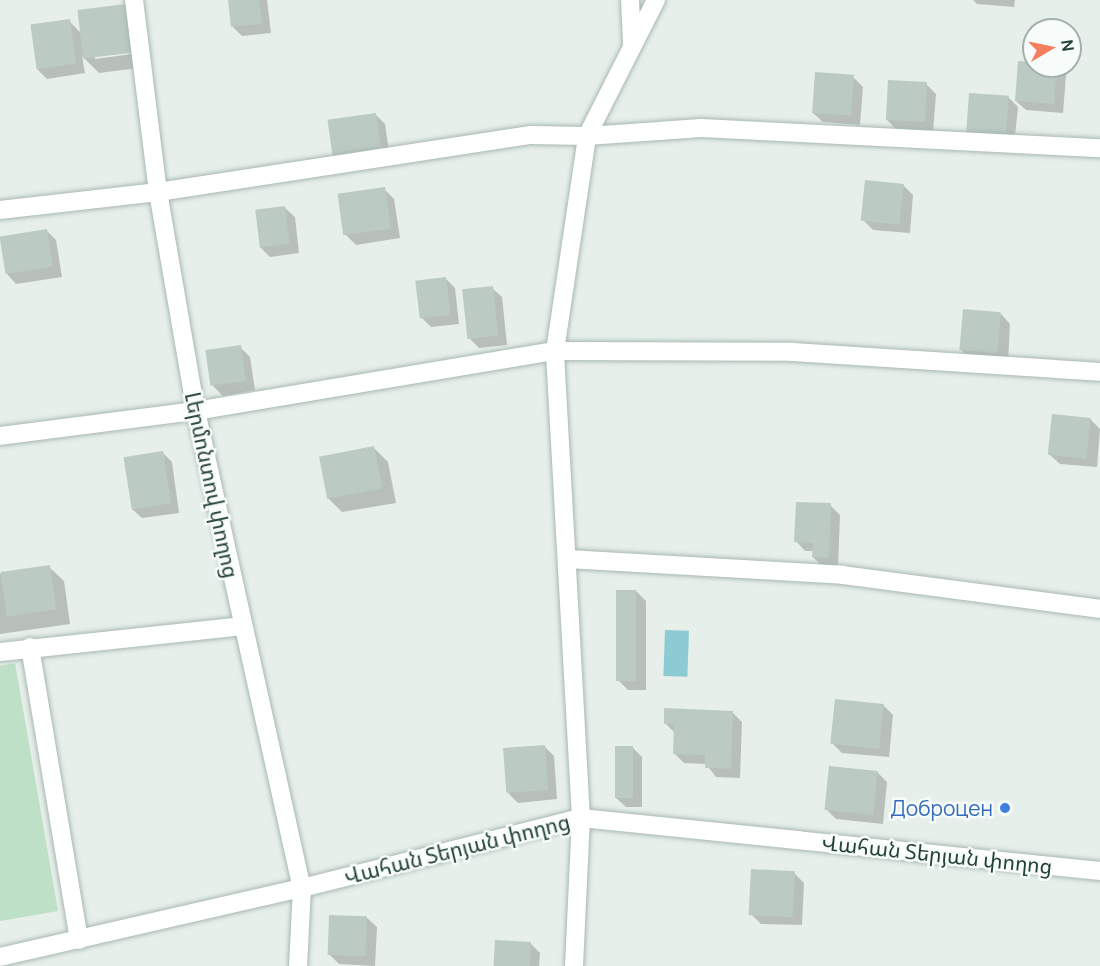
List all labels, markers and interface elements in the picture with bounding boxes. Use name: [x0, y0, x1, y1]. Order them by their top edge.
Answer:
north arrow: [1022, 18, 1082, 78]
text: N: [1056, 38, 1080, 53]
street label: Լերմոնտով փողոց: [180, 390, 244, 580]
place label: Доброцен: [890, 795, 993, 821]
marker: Доброцен: [998, 801, 1012, 815]
street label: Վահան Տերյան փողոց: [342, 809, 572, 889]
street label: Վահան Տերյան փողոց: [820, 829, 1054, 879]

